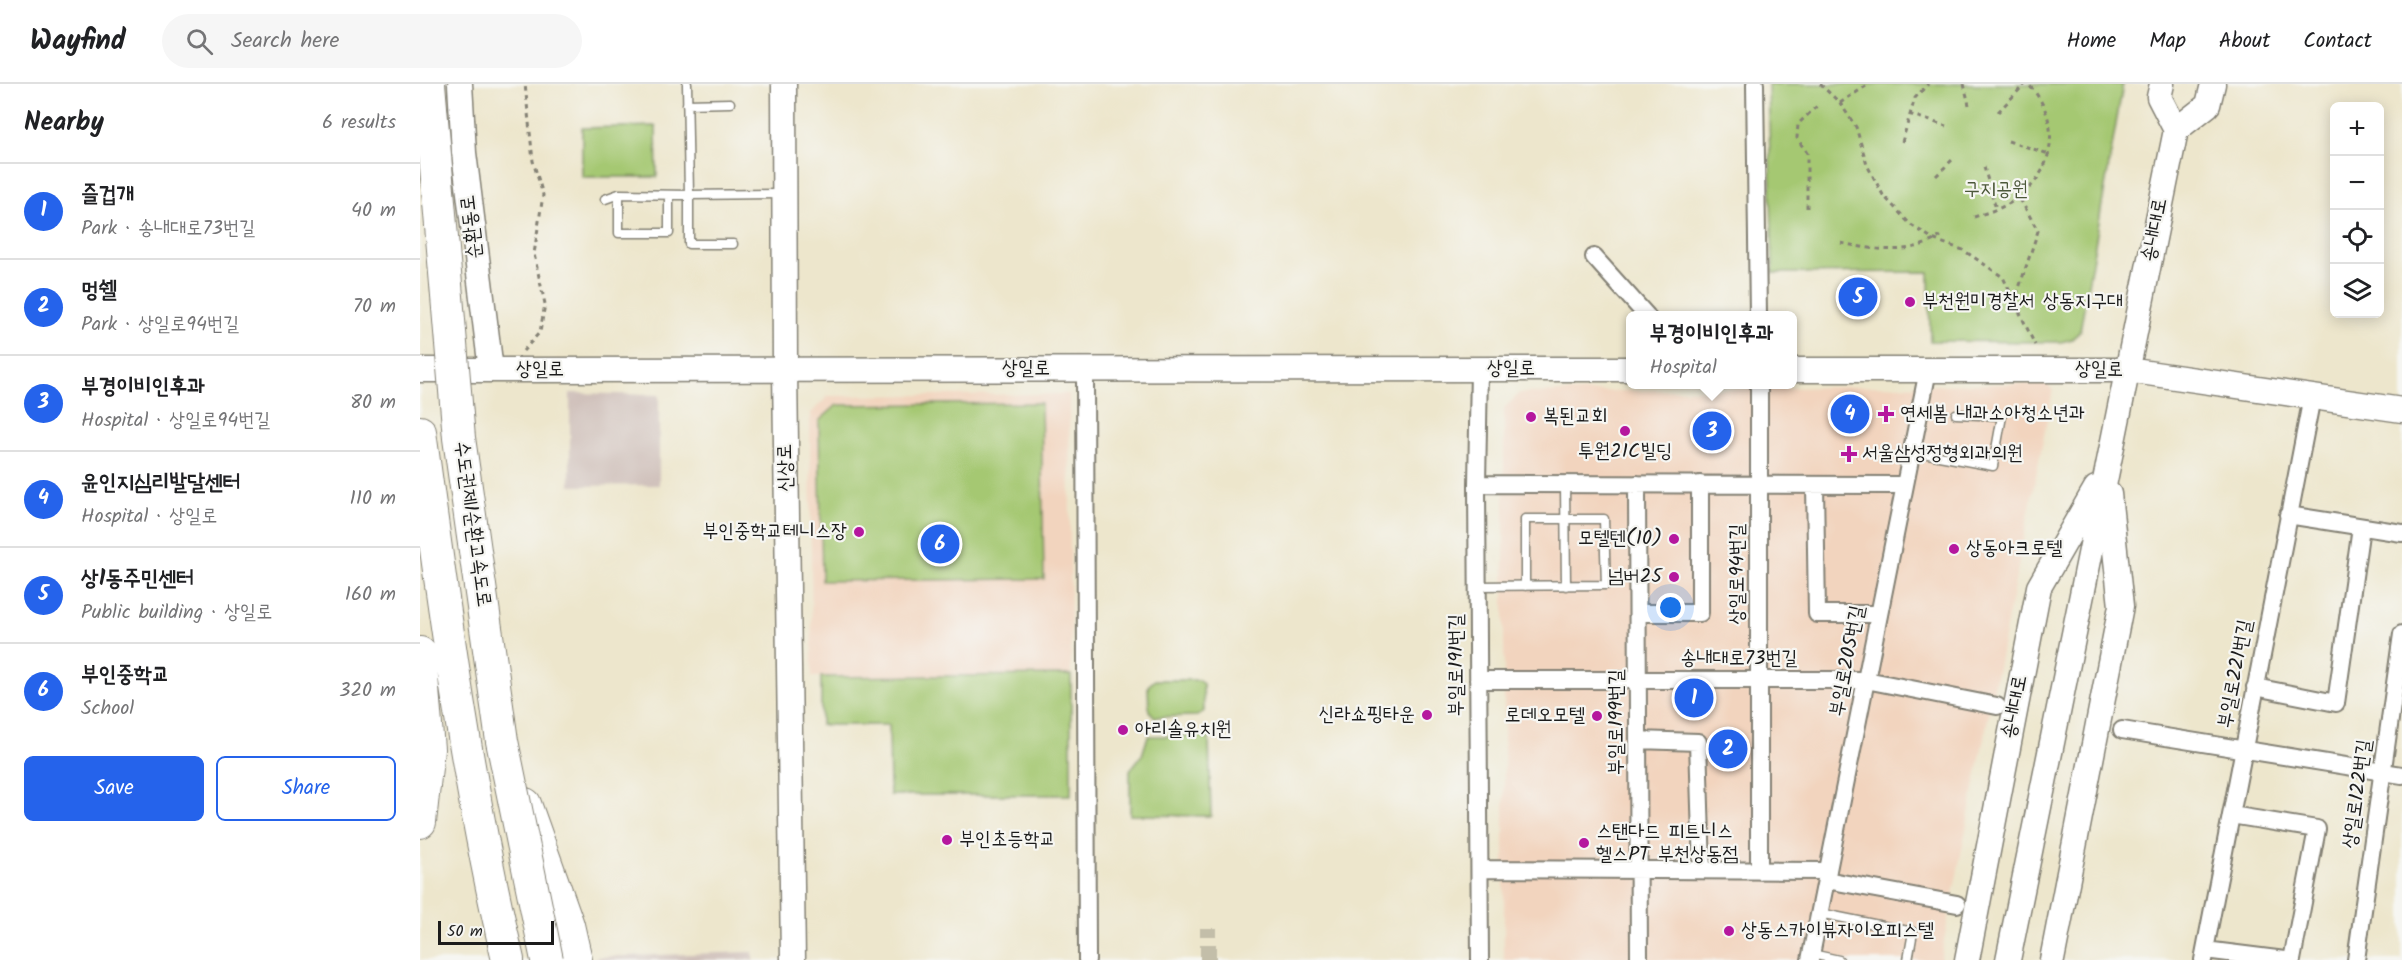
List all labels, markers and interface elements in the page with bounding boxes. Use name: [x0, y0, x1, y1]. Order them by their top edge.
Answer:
search box: [162, 14, 582, 68]
text: Wayfind: [30, 19, 126, 64]
text: Search here: [231, 24, 339, 59]
icon: search: [183, 25, 216, 58]
text: Home: [2067, 25, 2116, 58]
text: Map: [2149, 25, 2186, 58]
text: About: [2219, 25, 2270, 58]
text: Contact: [2303, 25, 2372, 58]
text: Nearby: [24, 102, 104, 144]
map controls: [2330, 102, 2384, 318]
button: +: [2330, 102, 2384, 156]
text: 6 results: [322, 107, 396, 139]
button: −: [2330, 156, 2384, 210]
park label: 구지공원: [1964, 174, 2028, 206]
text: 즐겁개: [81, 178, 134, 213]
street label: 순환동로: [452, 193, 492, 261]
text: 1: [40, 195, 47, 227]
text: 40 m: [351, 195, 396, 227]
street label: 송내대로: [2133, 195, 2177, 265]
button: locate: [2330, 210, 2384, 264]
text: Park · 송내대로73번길: [81, 213, 255, 245]
button: layers: [2330, 264, 2384, 318]
text: 멍쉘: [81, 274, 116, 309]
pin: 5: [1838, 274, 1878, 320]
place label: 부천원미경찰서 상동지구대: [1922, 286, 2123, 318]
text: 2: [38, 291, 49, 323]
text: 70 m: [353, 291, 396, 323]
marker: 부천원미경찰서 상동지구대: [1903, 295, 1917, 309]
text: Park · 상일로94번길: [81, 309, 239, 341]
popup: [1626, 311, 1797, 389]
text: 부경이비인후과: [1650, 317, 1773, 352]
text: Hospital: [1650, 352, 1717, 384]
street label: 상일로: [1002, 353, 1050, 385]
street label: 상일로: [1487, 353, 1535, 385]
street label: 상일로: [516, 354, 564, 386]
street label: 상일로: [2075, 354, 2123, 386]
text: 부경이비인후과: [81, 370, 205, 405]
text: 3: [38, 387, 49, 419]
text: 80 m: [350, 387, 396, 419]
pin: 4: [1830, 392, 1870, 436]
place label: 연세봄 내과소아청소년과: [1900, 398, 2085, 430]
place label: 복된교회: [1543, 401, 1607, 433]
text: Hospital · 상일로94번길: [81, 405, 270, 437]
marker: 연세봄 내과소아청소년과: [1877, 405, 1895, 423]
pin: 3: [1692, 408, 1732, 454]
marker: 복된교회: [1524, 410, 1538, 424]
marker: 투원21C빌딩: [1618, 424, 1632, 438]
place label: 투원21C빌딩: [1578, 436, 1672, 468]
place label: 서울삼성정형외과의원: [1862, 438, 2023, 470]
street label: 수도권제1순환고속도로: [445, 439, 499, 609]
street label: 신상로: [770, 444, 802, 492]
marker: 서울삼성정형외과의원: [1840, 445, 1858, 463]
text: 윤인지심리발달센터: [81, 466, 240, 501]
text: 4: [38, 483, 49, 515]
text: 110 m: [350, 483, 396, 515]
text: Hospital · 상일로: [81, 501, 217, 533]
place label: 부인중학교테니스장: [702, 516, 847, 548]
pin: 6: [920, 522, 960, 566]
place label: 모텔텐(10): [1578, 523, 1662, 555]
street label: 상일로94번길: [1722, 523, 1754, 625]
marker: 부인중학교테니스장: [852, 525, 866, 539]
marker: 모텔텐(10): [1667, 532, 1681, 546]
place label: 상동아크로텔: [1966, 533, 2063, 565]
marker: 상동아크로텔: [1947, 542, 1961, 556]
place label: 넘버25: [1607, 561, 1663, 593]
text: 상1동주민센터: [81, 562, 194, 597]
marker: 넘버25: [1667, 570, 1681, 584]
text: 5: [38, 579, 49, 611]
text: 160 m: [345, 579, 396, 611]
your location: [1656, 593, 1685, 622]
text: Public building · 상일로: [81, 597, 272, 629]
street label: 부일로205번길: [1822, 603, 1874, 719]
street label: 부일로191번길: [1441, 614, 1473, 716]
street label: 부일로221번길: [2210, 617, 2262, 731]
street label: 송내대로73번길: [1680, 643, 1798, 675]
text: 부인중학교: [81, 658, 170, 693]
street label: 부일로199번길: [1601, 669, 1633, 775]
street label: 송내대로: [1993, 672, 2037, 742]
text: 6: [38, 675, 49, 707]
text: 320 m: [339, 675, 396, 707]
pin: 1: [1674, 676, 1714, 720]
text: School: [81, 693, 134, 725]
place label: 신라쇼핑타운: [1318, 699, 1415, 731]
place label: 로데오모텔: [1505, 700, 1585, 732]
marker: 신라쇼핑타운: [1420, 708, 1434, 722]
marker: 로데오모텔: [1590, 709, 1604, 723]
place label: 아리솔유치원: [1135, 714, 1232, 746]
marker: 아리솔유치원: [1116, 723, 1130, 737]
pin: 2: [1708, 726, 1748, 772]
street label: 상일로122번길: [2335, 737, 2381, 851]
button: Save: [24, 756, 204, 821]
button: Share: [216, 756, 396, 821]
place label: 스탠다드 피트니스 헬스PT 부천상동점: [1596, 816, 1738, 871]
place label: 부인초등학교: [959, 824, 1056, 856]
marker: 부인초등학교: [940, 833, 954, 847]
marker: 스탠다드 피트니스 헬스PT 부천상동점: [1577, 836, 1591, 850]
place label: 상동스카이뷰자이오피스텔: [1741, 915, 1934, 947]
scale bar: [438, 918, 554, 946]
text: 50 m: [447, 919, 483, 944]
marker: 상동스카이뷰자이오피스텔: [1722, 924, 1736, 938]

